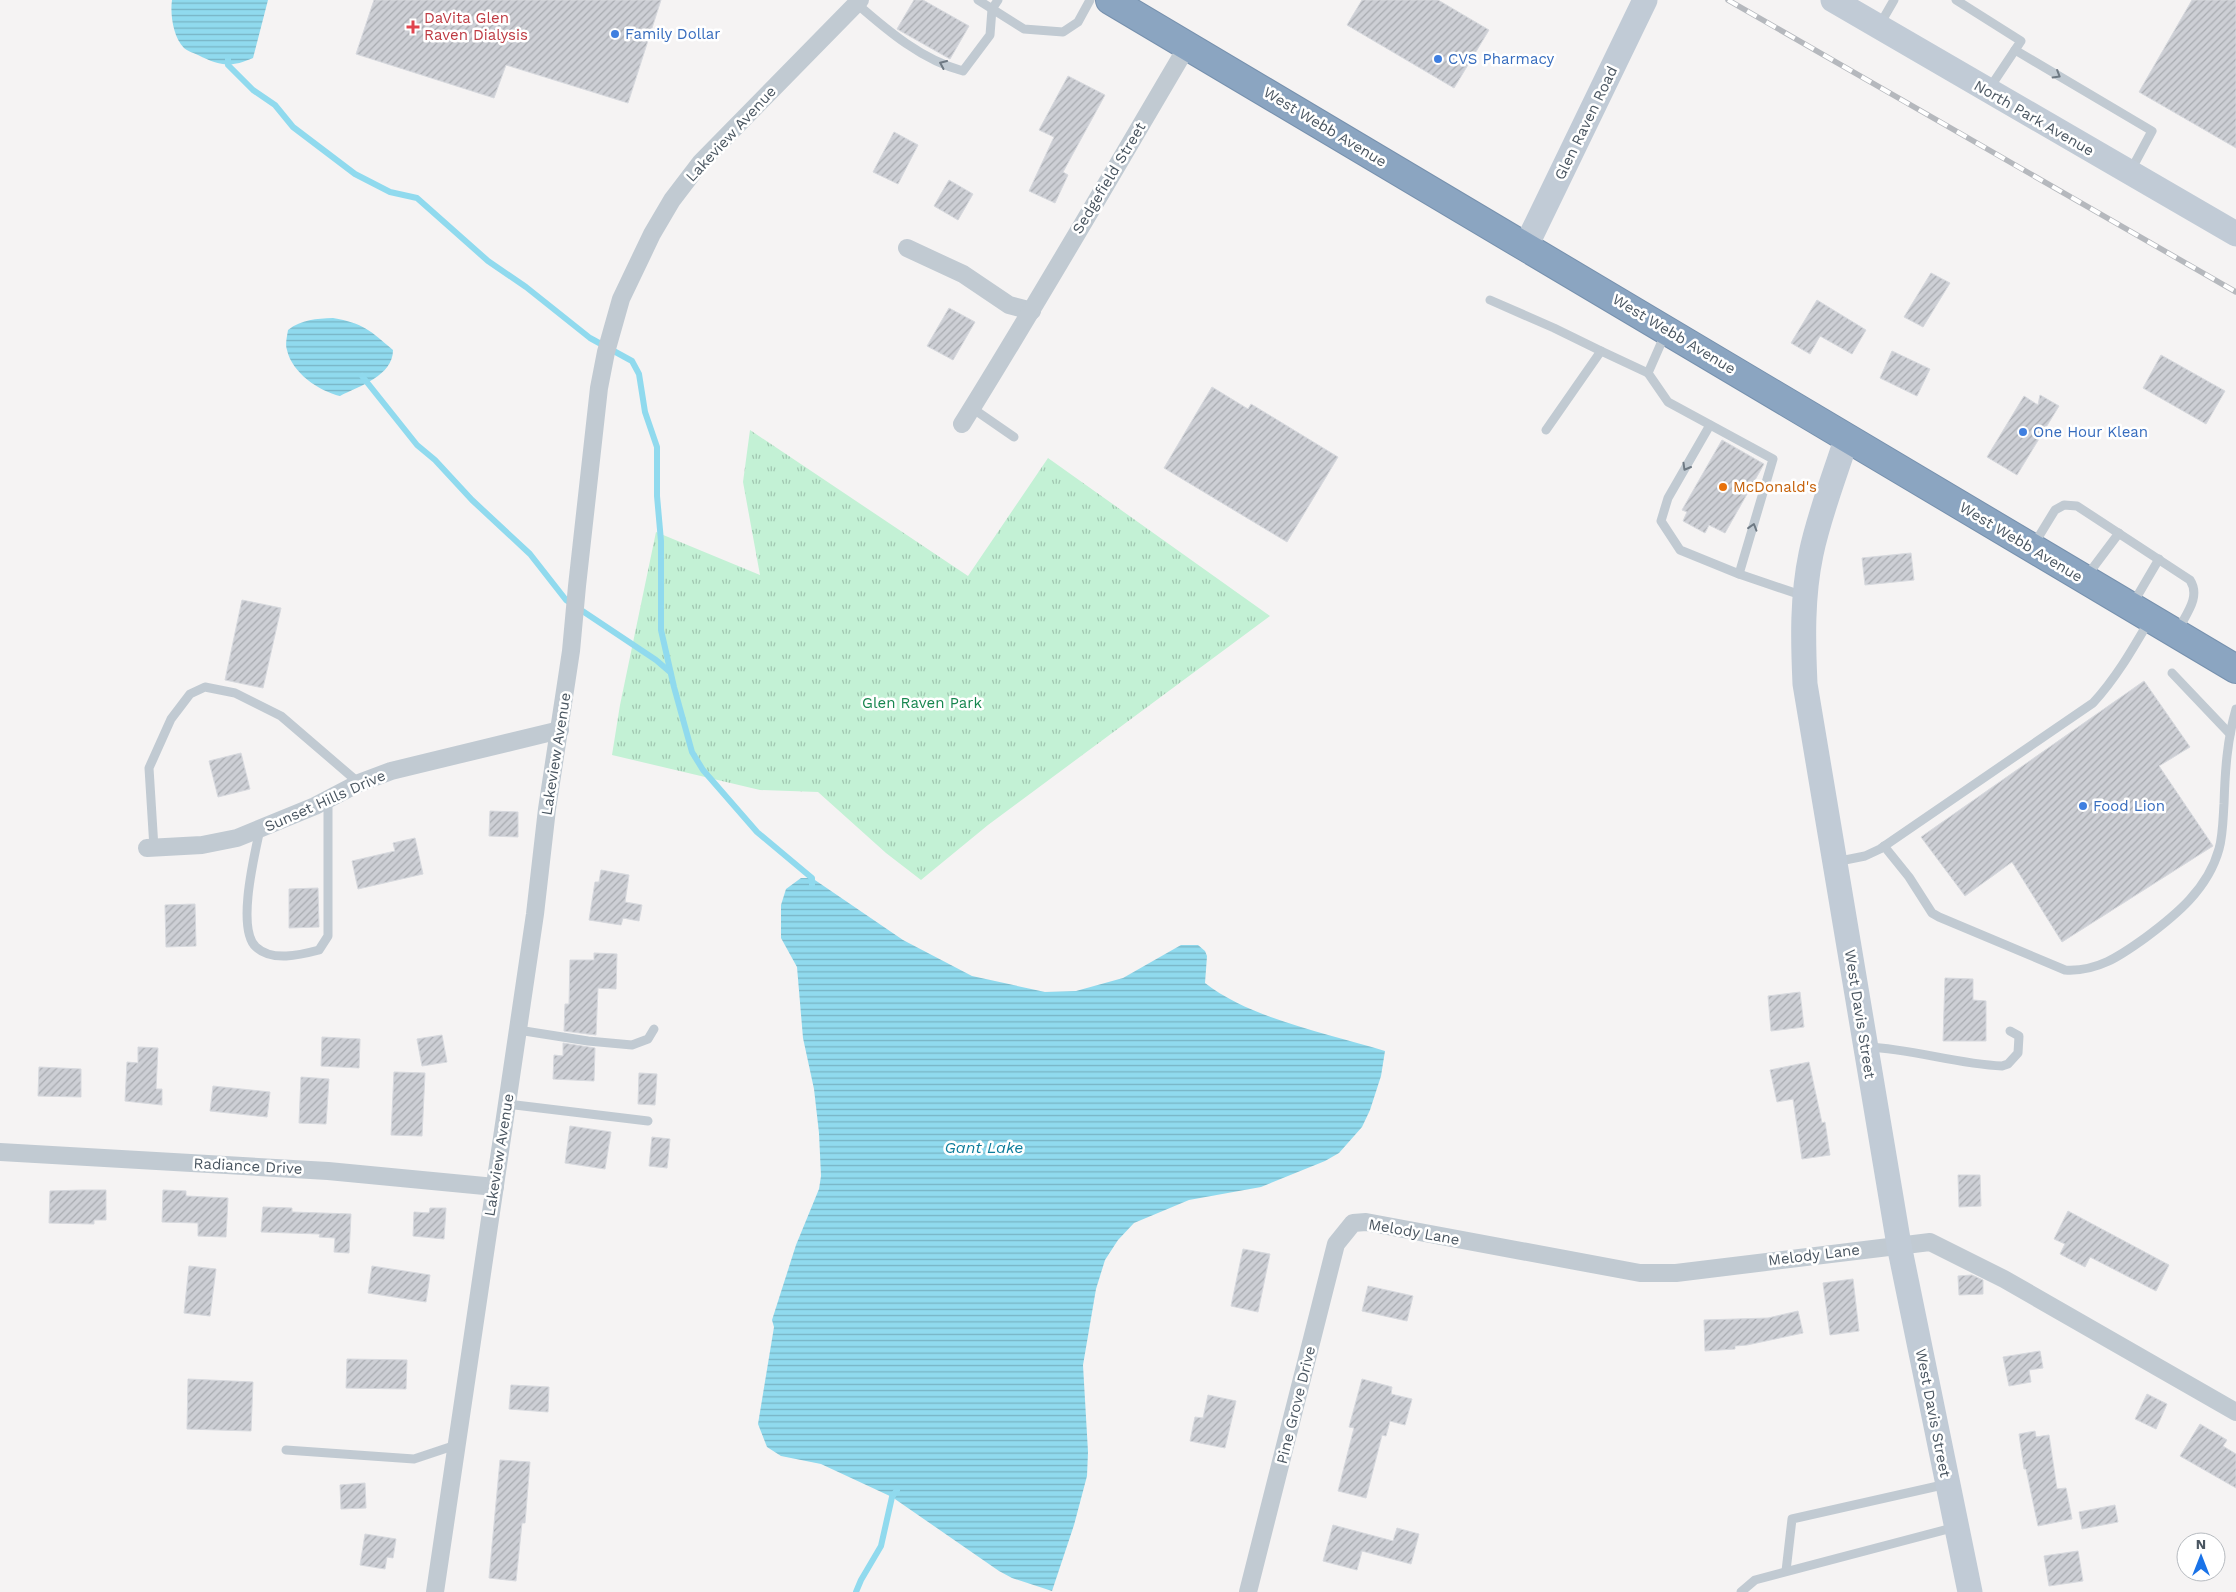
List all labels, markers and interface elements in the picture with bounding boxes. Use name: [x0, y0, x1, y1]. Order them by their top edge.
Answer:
place label: DaVita Glen Raven Dialysis: [424, 9, 528, 44]
marker: DaVita Glen Raven Dialysis: [406, 20, 420, 34]
place label: Family Dollar: [625, 25, 720, 43]
marker: Family Dollar: [609, 28, 621, 40]
place label: CVS Pharmacy: [1448, 50, 1554, 68]
marker: CVS Pharmacy: [1432, 53, 1444, 65]
one-way arrow: [939, 60, 948, 71]
street label: Glen Raven Road: [1551, 63, 1621, 183]
one-way arrow: [2052, 68, 2061, 78]
street label: North Park Avenue: [1971, 76, 2097, 160]
street label: Lakeview Avenue: [682, 82, 780, 186]
street label: West Webb Avenue: [1260, 83, 1390, 171]
street label: Sedgefield Street: [1069, 118, 1150, 237]
street label: West Webb Avenue: [1609, 290, 1739, 378]
place label: One Hour Klean: [2033, 423, 2148, 441]
marker: One Hour Klean: [2017, 426, 2029, 438]
one-way arrow: [1682, 462, 1692, 471]
place label: McDonald's: [1733, 478, 1817, 496]
marker: McDonald's: [1717, 481, 1729, 493]
street label: West Webb Avenue: [1956, 498, 2086, 586]
one-way arrow: [1747, 524, 1757, 532]
street label: Lakeview Avenue: [537, 691, 575, 817]
park label: Glen Raven Park: [862, 694, 982, 712]
street label: Sunset Hills Drive: [262, 766, 388, 836]
place label: Food Lion: [2093, 797, 2165, 815]
marker: Food Lion: [2077, 800, 2089, 812]
street label: West Davis Street: [1841, 948, 1879, 1081]
street label: Lakeview Avenue: [480, 1092, 518, 1218]
water label: Gant Lake: [945, 1138, 1023, 1157]
street label: Radiance Drive: [193, 1154, 303, 1178]
street label: Melody Lane: [1367, 1215, 1461, 1249]
street label: Melody Lane: [1767, 1240, 1861, 1270]
street label: Pine Grove Drive: [1273, 1344, 1319, 1466]
street label: West Davis Street: [1912, 1347, 1954, 1480]
north arrow: [2176, 1532, 2226, 1582]
text: N: [2196, 1536, 2206, 1552]

